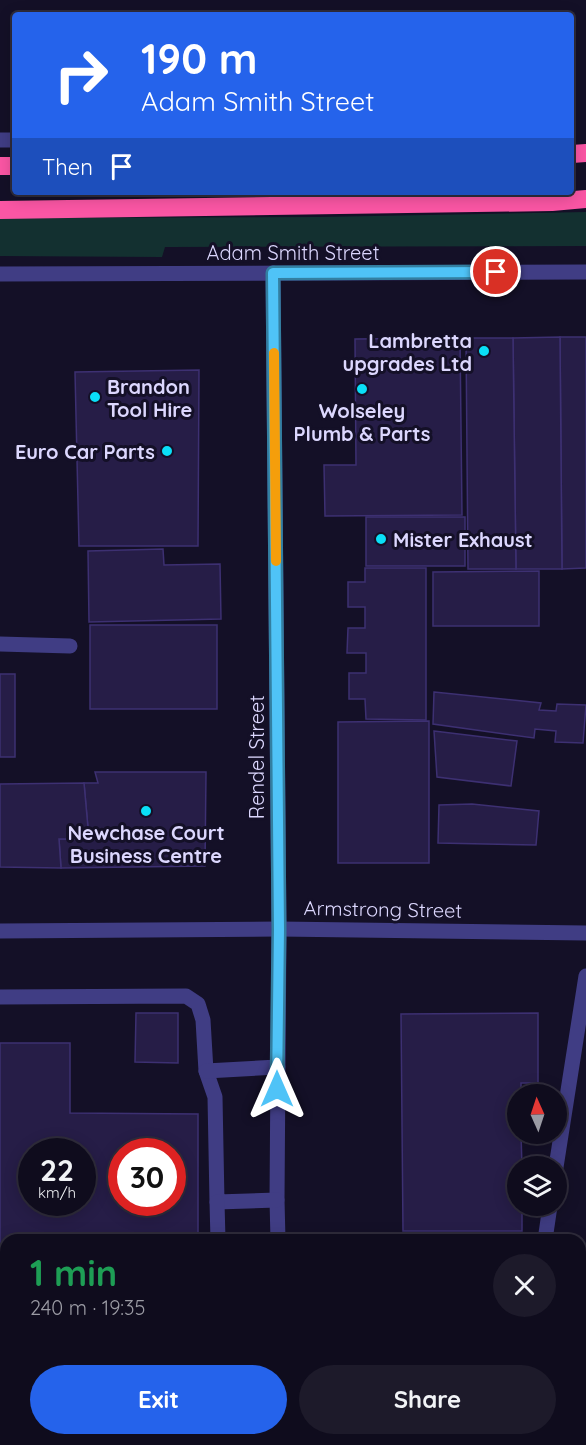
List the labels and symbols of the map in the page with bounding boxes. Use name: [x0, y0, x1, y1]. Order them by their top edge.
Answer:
street label: Adam Smith Street: [207, 240, 380, 265]
pin: [470, 246, 521, 297]
place label: Lambretta upgrades Ltd: [343, 328, 472, 376]
marker: Lambretta upgrades Ltd: [477, 344, 491, 358]
place label: Brandon Tool Hire: [107, 374, 192, 422]
marker: Wolseley Plumb & Parts: [355, 382, 369, 396]
marker: Brandon Tool Hire: [88, 390, 102, 404]
place label: Wolseley Plumb & Parts: [294, 398, 430, 446]
place label: Euro Car Parts: [15, 439, 155, 464]
marker: Euro Car Parts: [160, 444, 174, 458]
place label: Mister Exhaust: [393, 527, 533, 552]
marker: Mister Exhaust: [374, 532, 388, 546]
street label: Rendel Street: [244, 695, 269, 819]
marker: Newchase Court Business Centre: [139, 804, 153, 818]
place label: Newchase Court Business Centre: [67, 820, 225, 868]
street label: Armstrong Street: [304, 895, 463, 923]
position arrow: [245, 1057, 309, 1121]
north arrow: [507, 1084, 567, 1144]
speed limit sign: 30: [108, 1138, 186, 1216]

